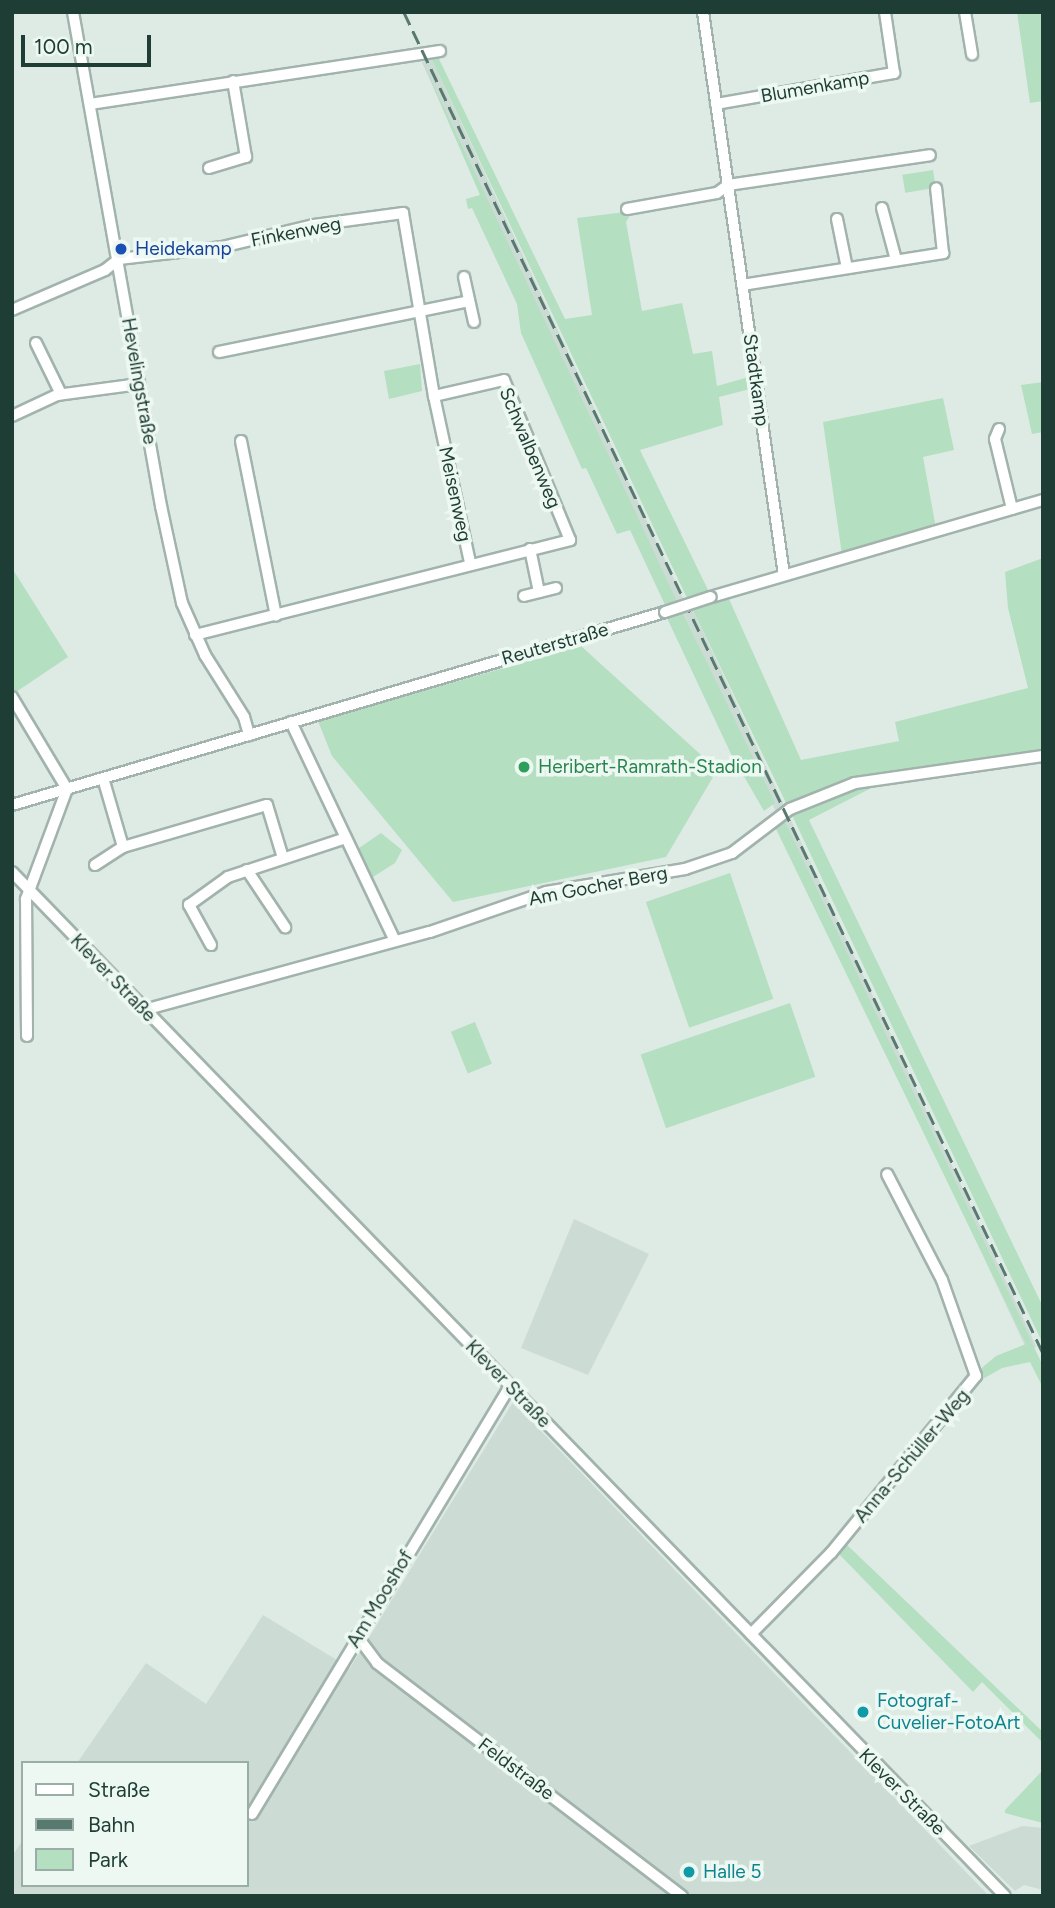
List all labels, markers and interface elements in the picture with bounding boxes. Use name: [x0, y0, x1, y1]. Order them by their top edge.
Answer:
scale bar: [24, 21, 154, 65]
text: 100 m: [34, 34, 93, 59]
street label: Blumenkamp: [759, 66, 871, 108]
street label: Finkenweg: [249, 212, 343, 252]
place label: Heidekamp: [135, 238, 232, 260]
marker: Heidekamp: [113, 241, 129, 257]
street label: Hevelingstraße: [117, 316, 161, 446]
street label: Stadtkamp: [738, 332, 774, 428]
street label: Schwalbenweg: [494, 384, 566, 512]
street label: Meisenweg: [434, 444, 476, 544]
street label: Reuterstraße: [499, 618, 611, 670]
place label: Heribert-Ramrath-Stadion: [538, 756, 762, 778]
marker: Heribert-Ramrath-Stadion: [516, 759, 532, 775]
street label: Am Gocher Berg: [527, 861, 669, 911]
street label: Klever Straße: [66, 929, 160, 1027]
street label: Klever Straße: [461, 1335, 555, 1433]
street label: Anna-Schüller-Weg: [850, 1385, 974, 1527]
street label: Am Mooshof: [342, 1546, 418, 1652]
place label: Fotograf- Cuvelier-FotoArt: [877, 1690, 1020, 1734]
marker: Fotograf- Cuvelier-FotoArt: [855, 1704, 871, 1720]
street label: Feldstraße: [474, 1733, 558, 1805]
street label: Klever Straße: [854, 1744, 950, 1840]
legend: [21, 1761, 248, 1887]
text: Straße: [88, 1777, 150, 1802]
text: Bahn: [88, 1812, 135, 1837]
text: Park: [88, 1847, 128, 1872]
place label: Halle 5: [703, 1861, 761, 1883]
marker: Halle 5: [681, 1864, 697, 1880]

